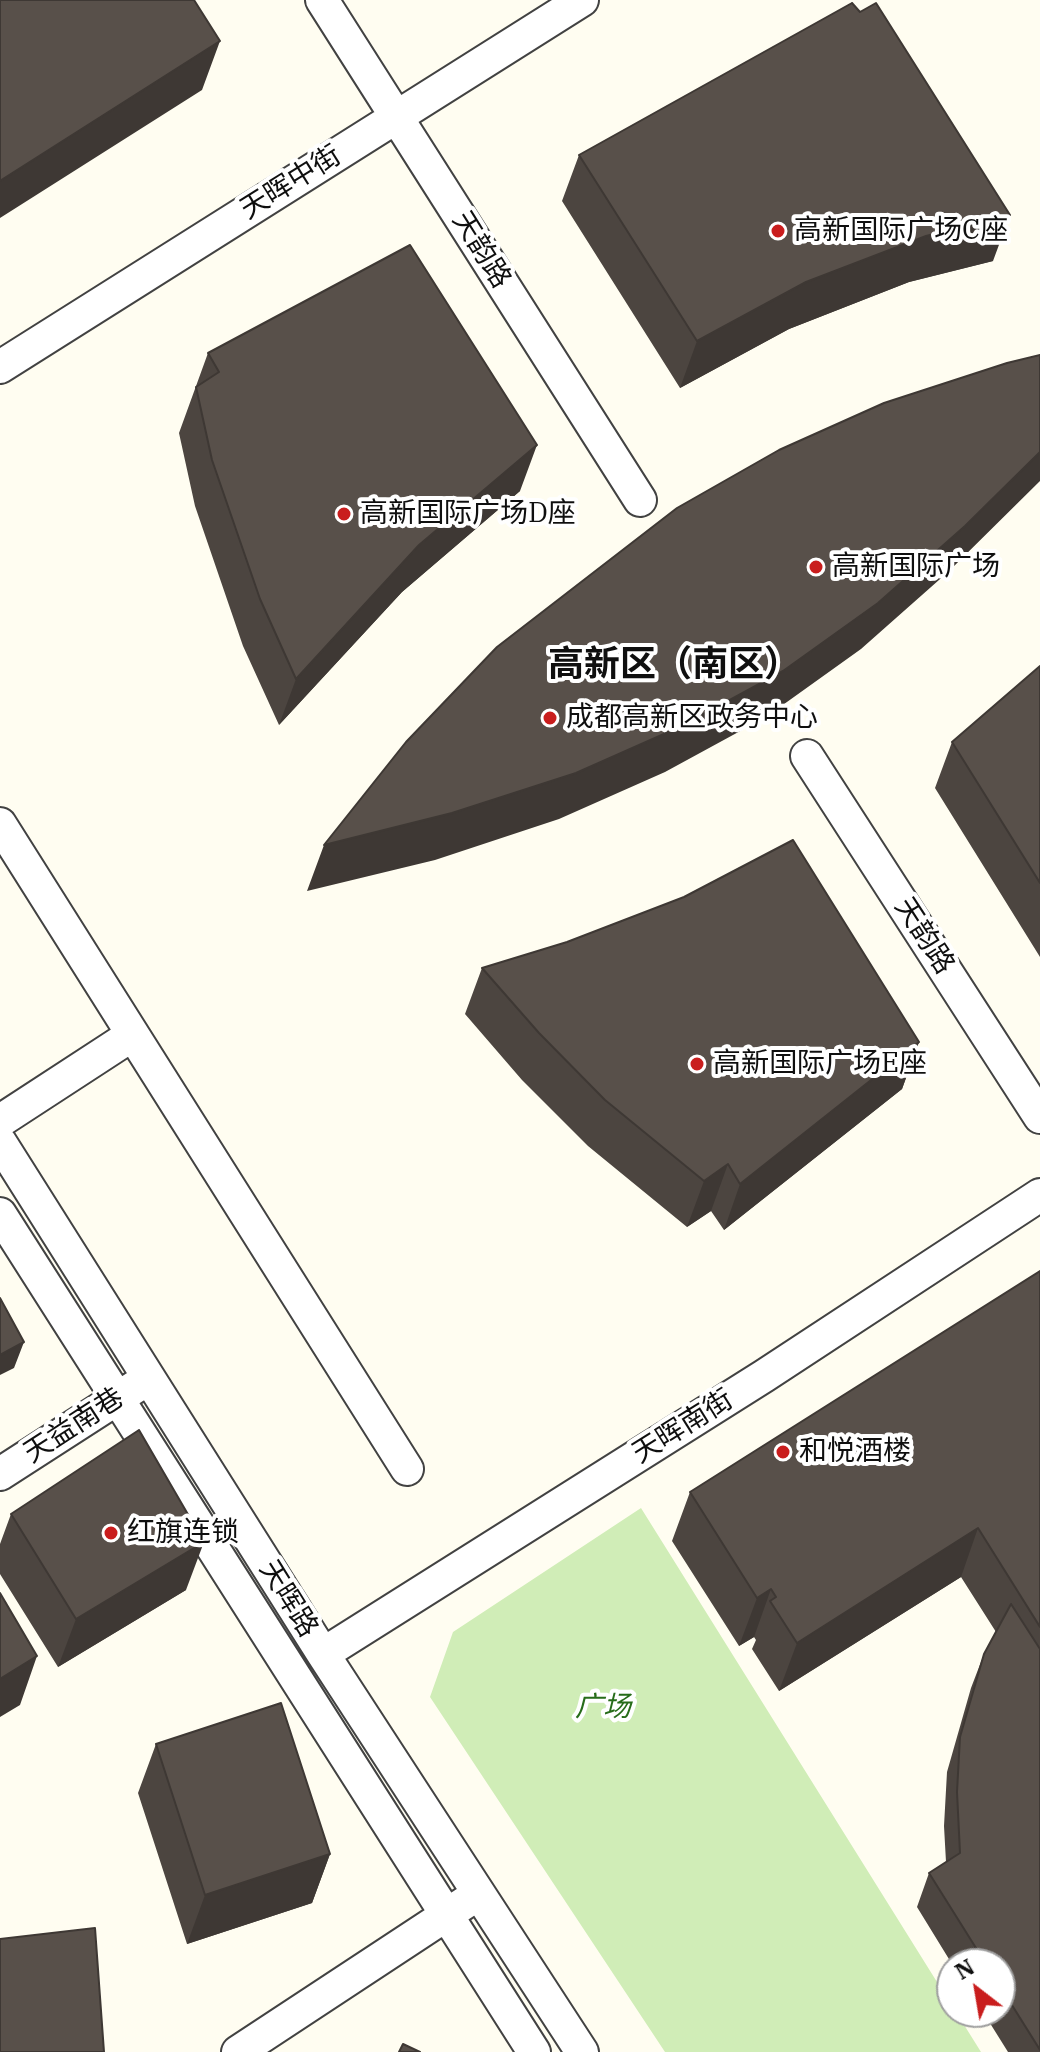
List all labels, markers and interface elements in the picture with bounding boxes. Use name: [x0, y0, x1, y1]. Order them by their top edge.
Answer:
street label: 天晖中街: [235, 139, 347, 227]
street label: 天韵路: [444, 205, 518, 295]
place label: 高新国际广场C座: [794, 214, 1008, 248]
marker: 高新国际广场C座: [769, 222, 787, 240]
place label: 高新国际广场D座: [360, 497, 576, 531]
marker: 高新国际广场D座: [335, 505, 353, 523]
place label: 高新国际广场: [832, 550, 1000, 584]
marker: 高新国际广场: [807, 558, 825, 576]
district label: 高新区（南区）: [548, 644, 800, 688]
place label: 成都高新区政务中心: [566, 701, 818, 735]
marker: 成都高新区政务中心: [541, 709, 559, 727]
street label: 天韵路: [887, 892, 961, 980]
place label: 高新国际广场E座: [713, 1047, 927, 1081]
marker: 高新国际广场E座: [688, 1055, 706, 1073]
street label: 天益南巷: [18, 1381, 130, 1471]
street label: 天晖南街: [627, 1383, 739, 1471]
place label: 和悦酒楼: [799, 1435, 911, 1469]
marker: 和悦酒楼: [774, 1443, 792, 1461]
place label: 红旗连锁: [127, 1516, 239, 1550]
marker: 红旗连锁: [102, 1524, 120, 1542]
street label: 天晖路: [251, 1554, 325, 1644]
park label: 广场: [575, 1691, 631, 1725]
north arrow: [936, 1948, 1016, 2028]
text: N: [949, 1952, 979, 1986]

